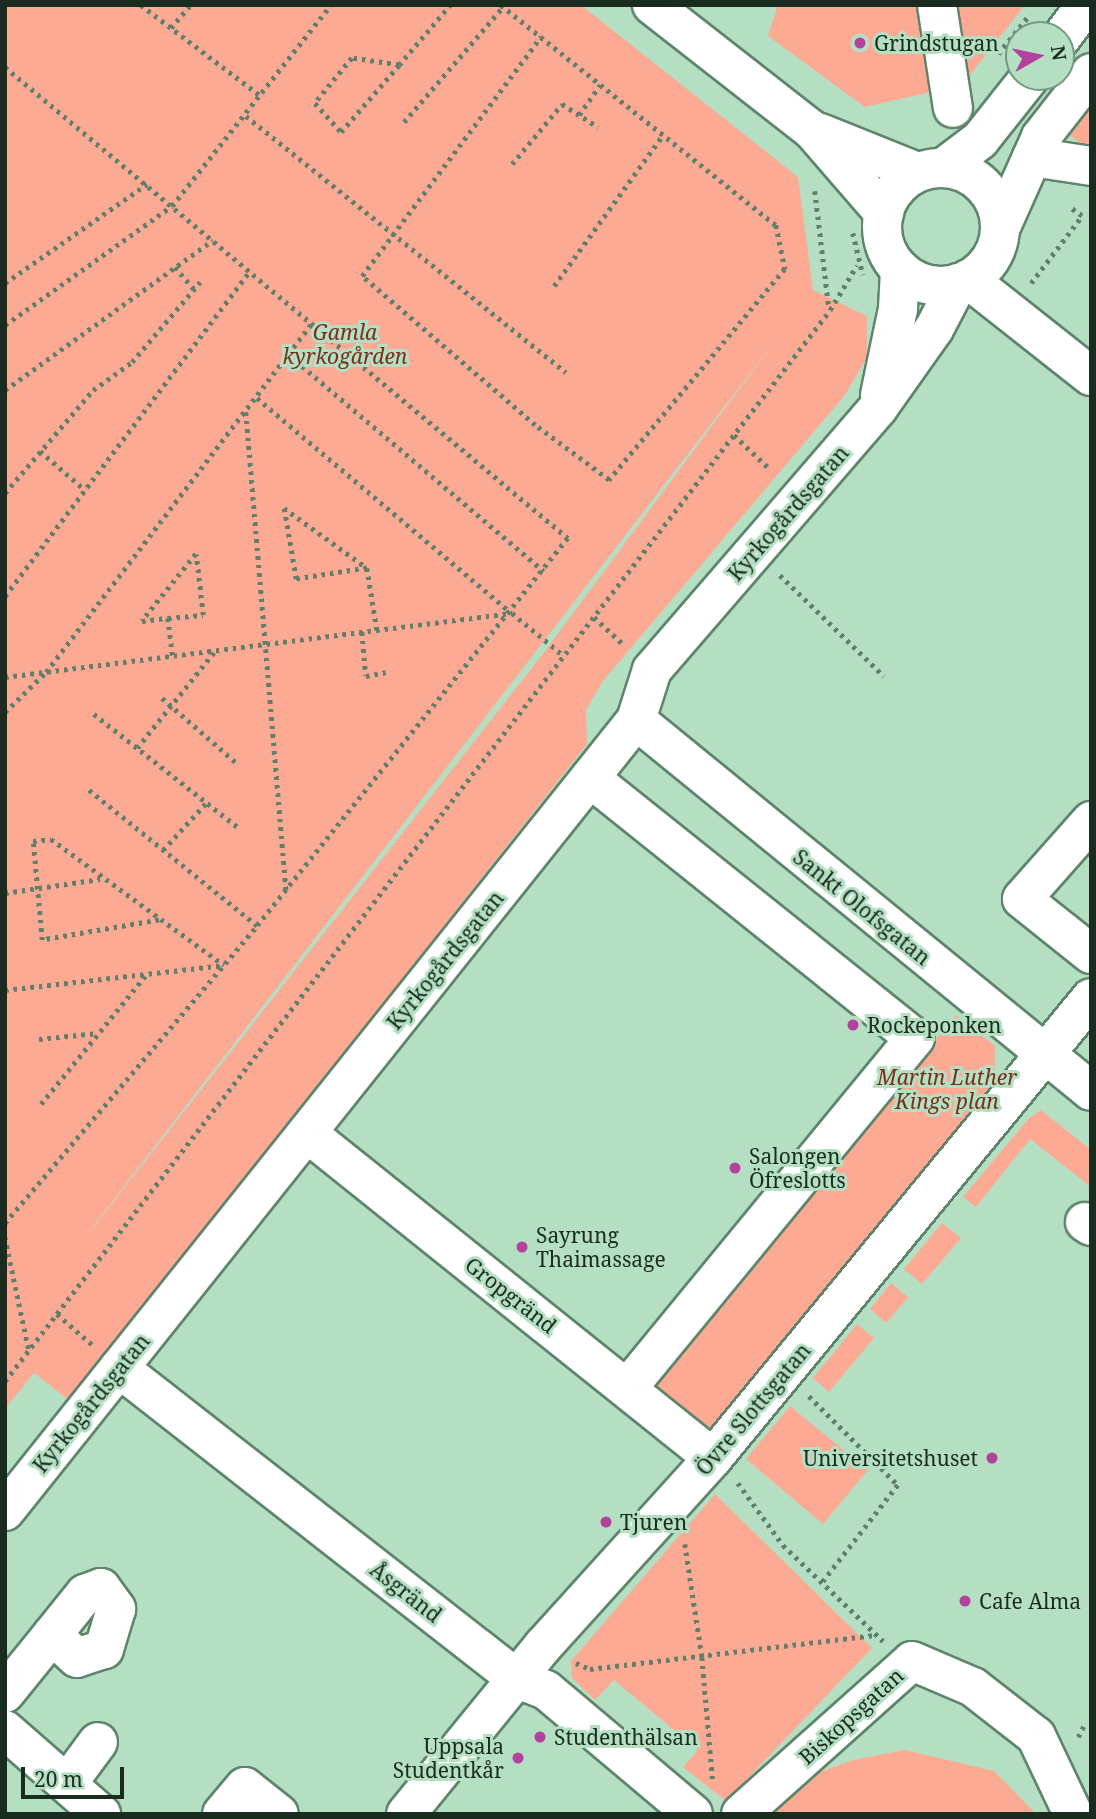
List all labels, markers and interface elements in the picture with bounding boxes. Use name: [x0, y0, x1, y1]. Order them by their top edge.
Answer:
north arrow: [1005, 21, 1075, 91]
place label: Grindstugan: [874, 30, 999, 56]
marker: Grindstugan: [852, 35, 868, 51]
text: N: [1045, 44, 1073, 62]
park label: Gamla kyrkogården: [283, 319, 407, 369]
street label: Kyrkogårdsgatan: [722, 440, 854, 586]
street label: Sankt Olofsgatan: [788, 844, 936, 970]
street label: Kyrkogårdsgatan: [381, 886, 509, 1034]
place label: Rockeponken: [867, 1012, 1002, 1038]
marker: Rockeponken: [845, 1017, 861, 1033]
park label: Martin Luther Kings plan: [877, 1064, 1017, 1114]
place label: Salongen Öfreslotts: [749, 1143, 846, 1193]
marker: Salongen Öfreslotts: [727, 1160, 743, 1176]
place label: Sayrung Thaimassage: [536, 1222, 666, 1272]
marker: Sayrung Thaimassage: [514, 1239, 530, 1255]
street label: Gropgränd: [460, 1252, 562, 1338]
street label: Kyrkogårdsgatan: [27, 1329, 155, 1477]
street label: Övre Slottsgatan: [690, 1338, 816, 1480]
place label: Universitetshuset: [803, 1445, 978, 1471]
marker: Universitetshuset: [984, 1450, 1000, 1466]
place label: Tjuren: [620, 1509, 687, 1535]
marker: Tjuren: [598, 1514, 614, 1530]
street label: Åsgränd: [365, 1556, 447, 1628]
place label: Cafe Alma: [979, 1588, 1081, 1614]
marker: Cafe Alma: [957, 1593, 973, 1609]
street label: Biskopsgatan: [793, 1662, 909, 1770]
place label: Studenthälsan: [554, 1724, 698, 1750]
marker: Studenthälsan: [532, 1729, 548, 1745]
place label: Uppsala Studentkår: [393, 1733, 504, 1783]
marker: Uppsala Studentkår: [510, 1750, 526, 1766]
scale bar: [24, 1752, 128, 1796]
text: 20 m: [34, 1765, 83, 1793]

